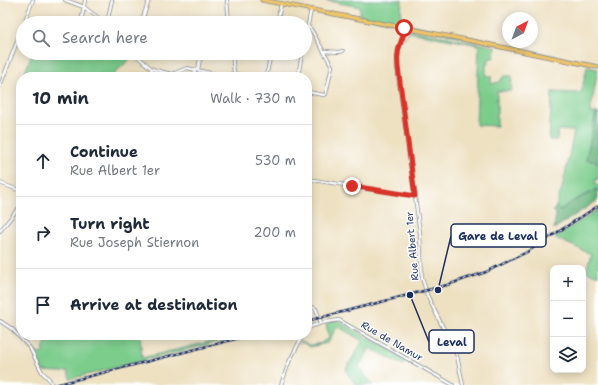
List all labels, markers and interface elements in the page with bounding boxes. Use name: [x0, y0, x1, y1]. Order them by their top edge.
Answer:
north arrow: [502, 12, 538, 48]
search box: [16, 16, 312, 60]
route start: [395, 19, 413, 37]
icon: search: [30, 27, 52, 49]
text: Search here: [62, 28, 148, 48]
text: 10 min: [32, 87, 89, 109]
text: Walk · 730 m: [210, 90, 296, 107]
text: Continue: [70, 142, 138, 162]
icon: ahead: [32, 150, 54, 172]
text: 530 m: [255, 152, 296, 169]
text: Rue Albert 1er: [70, 162, 160, 179]
route end: [343, 177, 361, 195]
street label: Rue Albert 1er: [402, 211, 421, 281]
text: Turn right: [70, 214, 150, 234]
icon: right: [32, 222, 54, 244]
text: 200 m: [254, 224, 296, 241]
callout: Gare de Leval: [451, 224, 546, 247]
text: Gare de Leval: [458, 229, 538, 244]
text: Rue Joseph Stiernon: [70, 234, 199, 251]
map controls: [550, 265, 586, 373]
button: +: [550, 265, 586, 301]
icon: arrive: [32, 294, 54, 316]
text: Arrive at destination: [70, 295, 238, 315]
button: −: [550, 301, 586, 337]
street label: Rue de Namur: [359, 318, 426, 364]
callout: Leval: [429, 330, 474, 353]
text: Leval: [437, 335, 467, 350]
button: layers: [550, 337, 586, 373]

